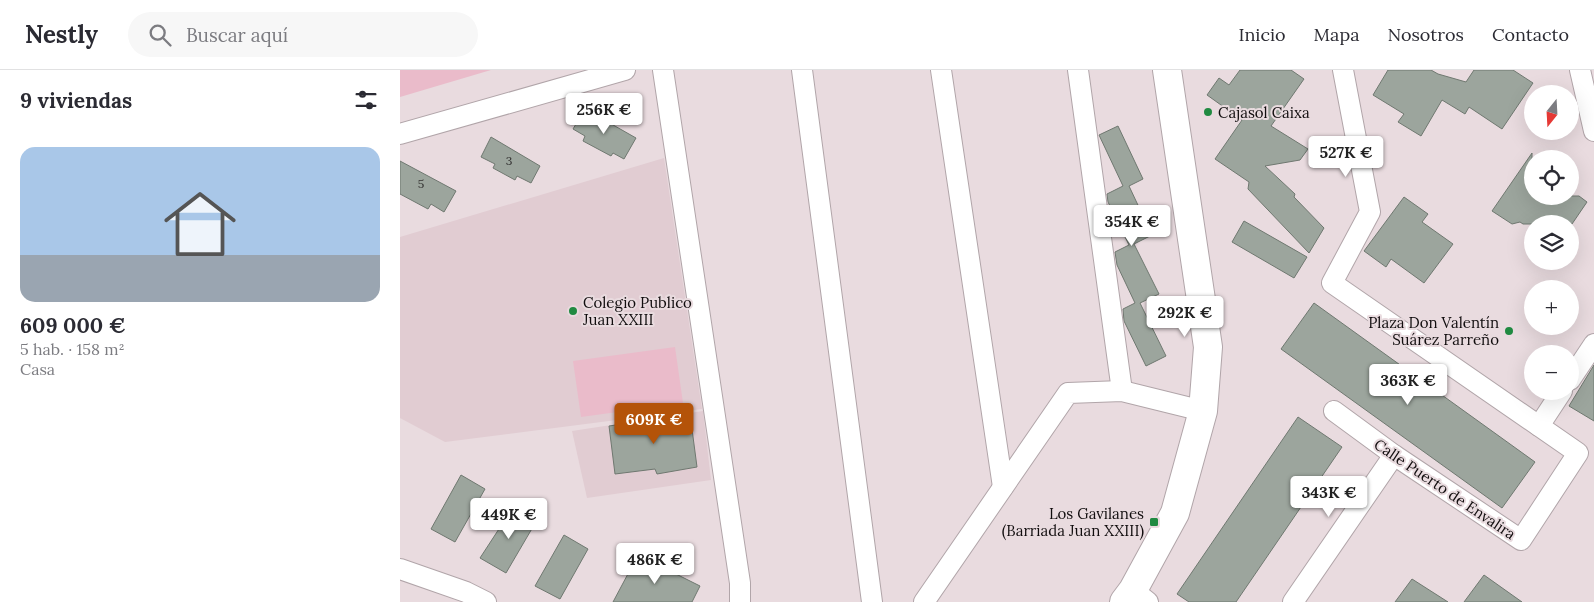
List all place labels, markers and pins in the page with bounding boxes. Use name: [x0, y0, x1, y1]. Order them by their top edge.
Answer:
pin: 256K €: [563, 92, 645, 135]
place label: Cajasol Caixa: [1218, 103, 1310, 122]
marker: Cajasol Caixa: [1202, 106, 1214, 118]
pin: 527K €: [1305, 136, 1387, 178]
pin: 354K €: [1091, 204, 1173, 247]
place label: Colegio Publico Juan XXIII: [582, 293, 692, 329]
pin: 292K €: [1144, 296, 1226, 338]
marker: Colegio Publico Juan XXIII: [567, 305, 579, 317]
place label: Plaza Don Valentín Suárez Parreño: [1368, 313, 1499, 349]
marker: Plaza Don Valentín Suárez Parreño: [1503, 325, 1515, 337]
pin: 363K €: [1367, 364, 1449, 406]
pin: 609K €: [613, 402, 695, 445]
pin: 343K €: [1288, 476, 1370, 518]
pin: 449K €: [468, 498, 550, 540]
place label: Los Gavilanes (Barriada Juan XXIII): [1002, 504, 1144, 541]
marker: Los Gavilanes (Barriada Juan XXIII): [1148, 516, 1160, 528]
pin: 486K €: [614, 542, 696, 585]

